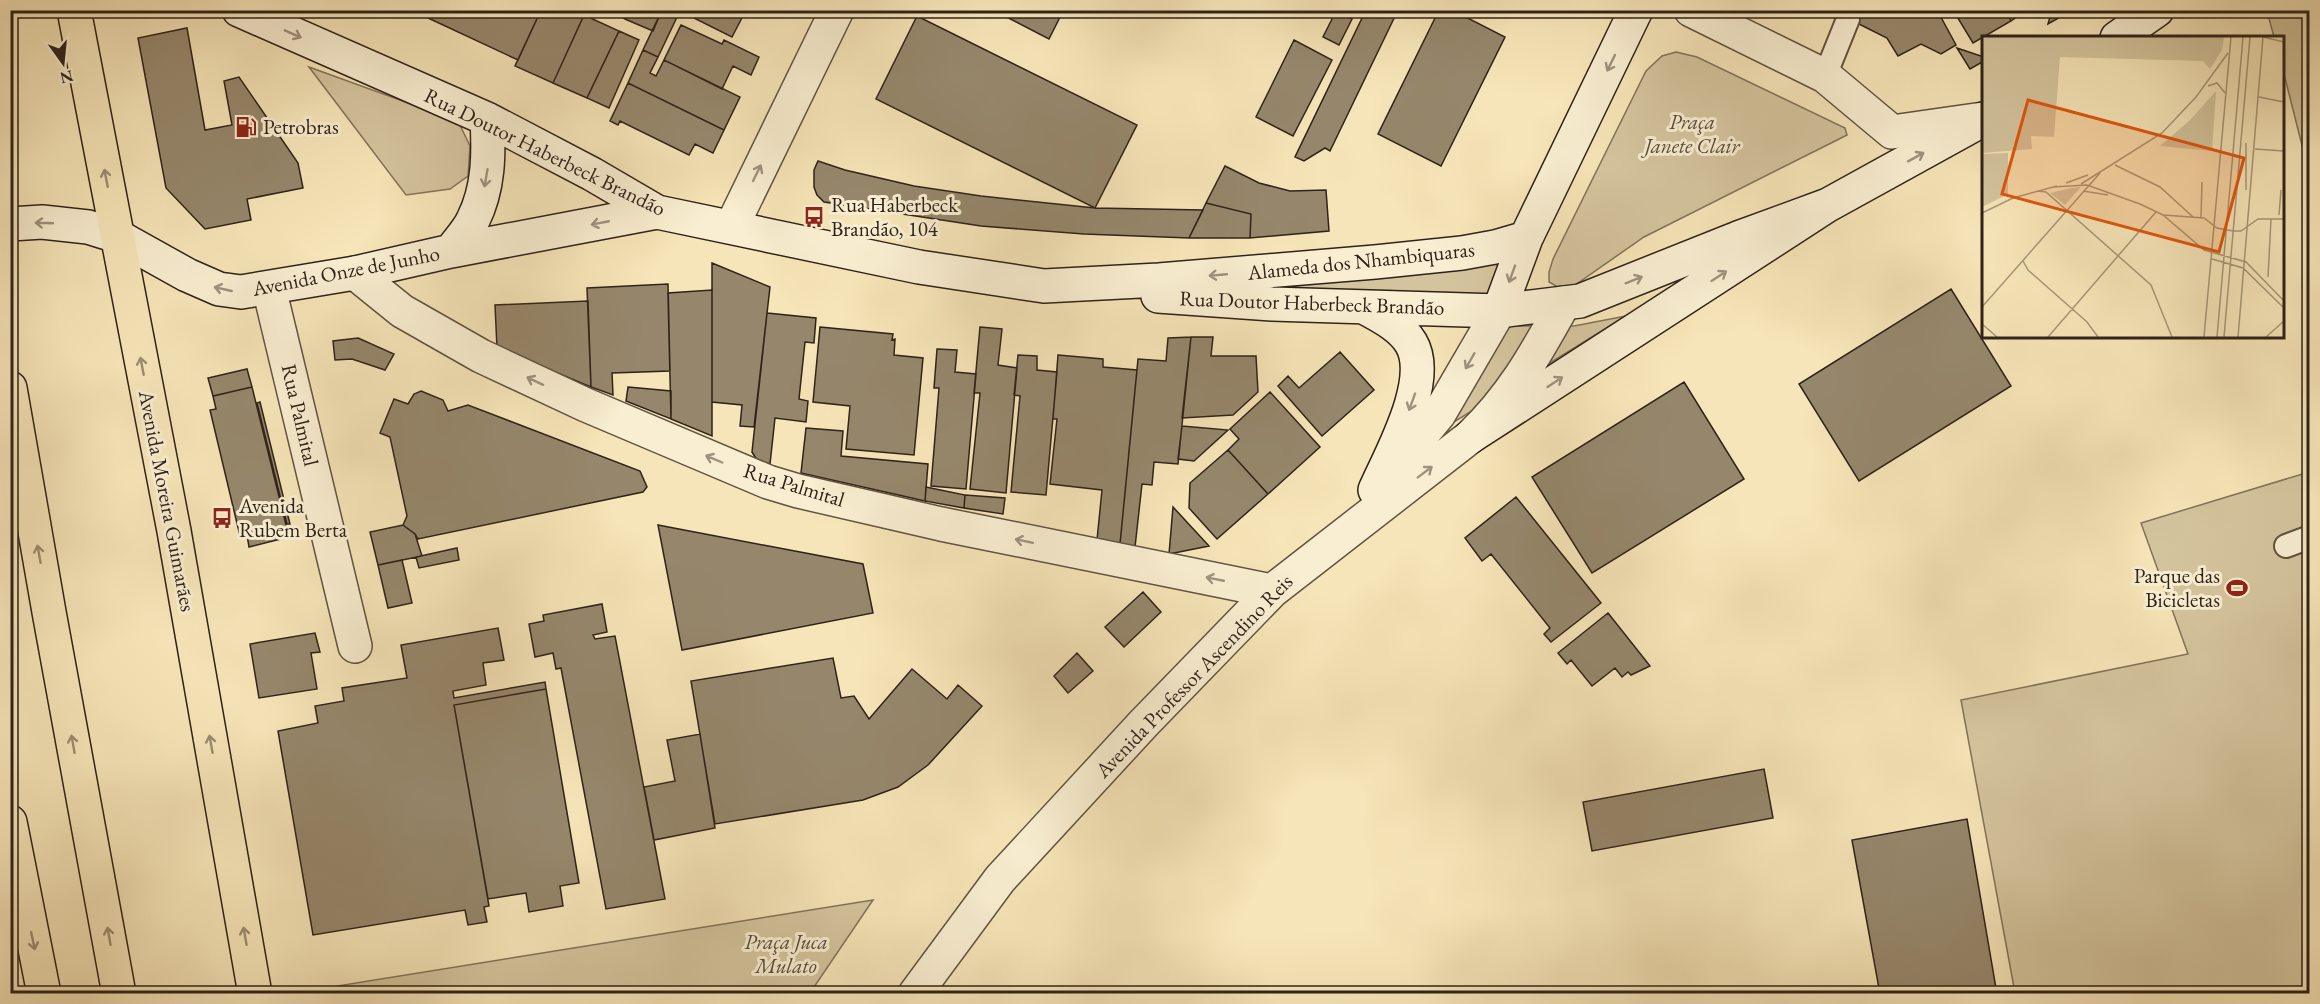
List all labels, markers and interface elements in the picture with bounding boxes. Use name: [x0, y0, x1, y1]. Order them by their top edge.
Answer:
one-way arrow: [283, 29, 301, 40]
north arrow: [33, 33, 93, 93]
inset map: [1982, 36, 2284, 338]
one-way arrow: [1604, 54, 1616, 72]
text: N: [58, 65, 76, 89]
street label: Rua Doutor Haberbeck Brandão: [420, 81, 670, 222]
park label: Praça Janete Clair: [1641, 108, 1740, 159]
place label: Petrobras: [263, 113, 339, 140]
fuel station icon: Petrobras: [234, 115, 258, 139]
one-way arrow: [1907, 151, 1925, 162]
one-way arrow: [752, 165, 764, 183]
one-way arrow: [480, 167, 491, 187]
one-way arrow: [100, 169, 111, 189]
place label: Rua Haberbeck Brandão, 104: [831, 191, 959, 242]
bus stop icon: Rua Haberbeck Brandão, 104: [802, 205, 826, 229]
one-way arrow: [34, 217, 54, 228]
one-way arrow: [590, 218, 610, 229]
street label: Alameda dos Nhambiquaras: [1245, 235, 1476, 286]
street label: Avenida Onze de Junho: [249, 239, 442, 302]
one-way arrow: [1506, 264, 1517, 283]
one-way arrow: [1209, 270, 1229, 281]
one-way arrow: [1710, 270, 1726, 282]
one-way arrow: [1624, 273, 1643, 284]
one-way arrow: [214, 282, 233, 294]
street label: Rua Doutor Haberbeck Brandão: [1179, 284, 1445, 321]
one-way arrow: [1463, 353, 1475, 370]
one-way arrow: [136, 357, 147, 377]
street label: Rua Palmital: [276, 361, 325, 469]
one-way arrow: [527, 375, 545, 387]
one-way arrow: [1546, 376, 1563, 388]
street label: Avenida Moreira Guimarães: [133, 387, 202, 614]
one-way arrow: [1406, 392, 1417, 411]
one-way arrow: [705, 453, 724, 464]
street label: Rua Palmital: [740, 456, 848, 513]
one-way arrow: [1417, 465, 1433, 478]
place label: Avenida Rubem Berta: [238, 492, 348, 543]
bus stop icon: Avenida Rubem Berta: [210, 506, 234, 530]
one-way arrow: [1014, 534, 1033, 546]
one-way arrow: [33, 545, 44, 565]
place label: Parque das Bicicletas: [2134, 562, 2220, 613]
street label: Avenida Professor Ascendino Reis: [1088, 568, 1298, 784]
one-way arrow: [1205, 573, 1225, 584]
sports icon: Parque das Bicicletas: [2225, 576, 2249, 600]
one-way arrow: [67, 735, 78, 755]
one-way arrow: [206, 735, 217, 754]
one-way arrow: [103, 927, 114, 946]
one-way arrow: [239, 927, 250, 946]
park label: Praça Juca Mulato: [744, 928, 828, 979]
one-way arrow: [28, 931, 39, 950]

